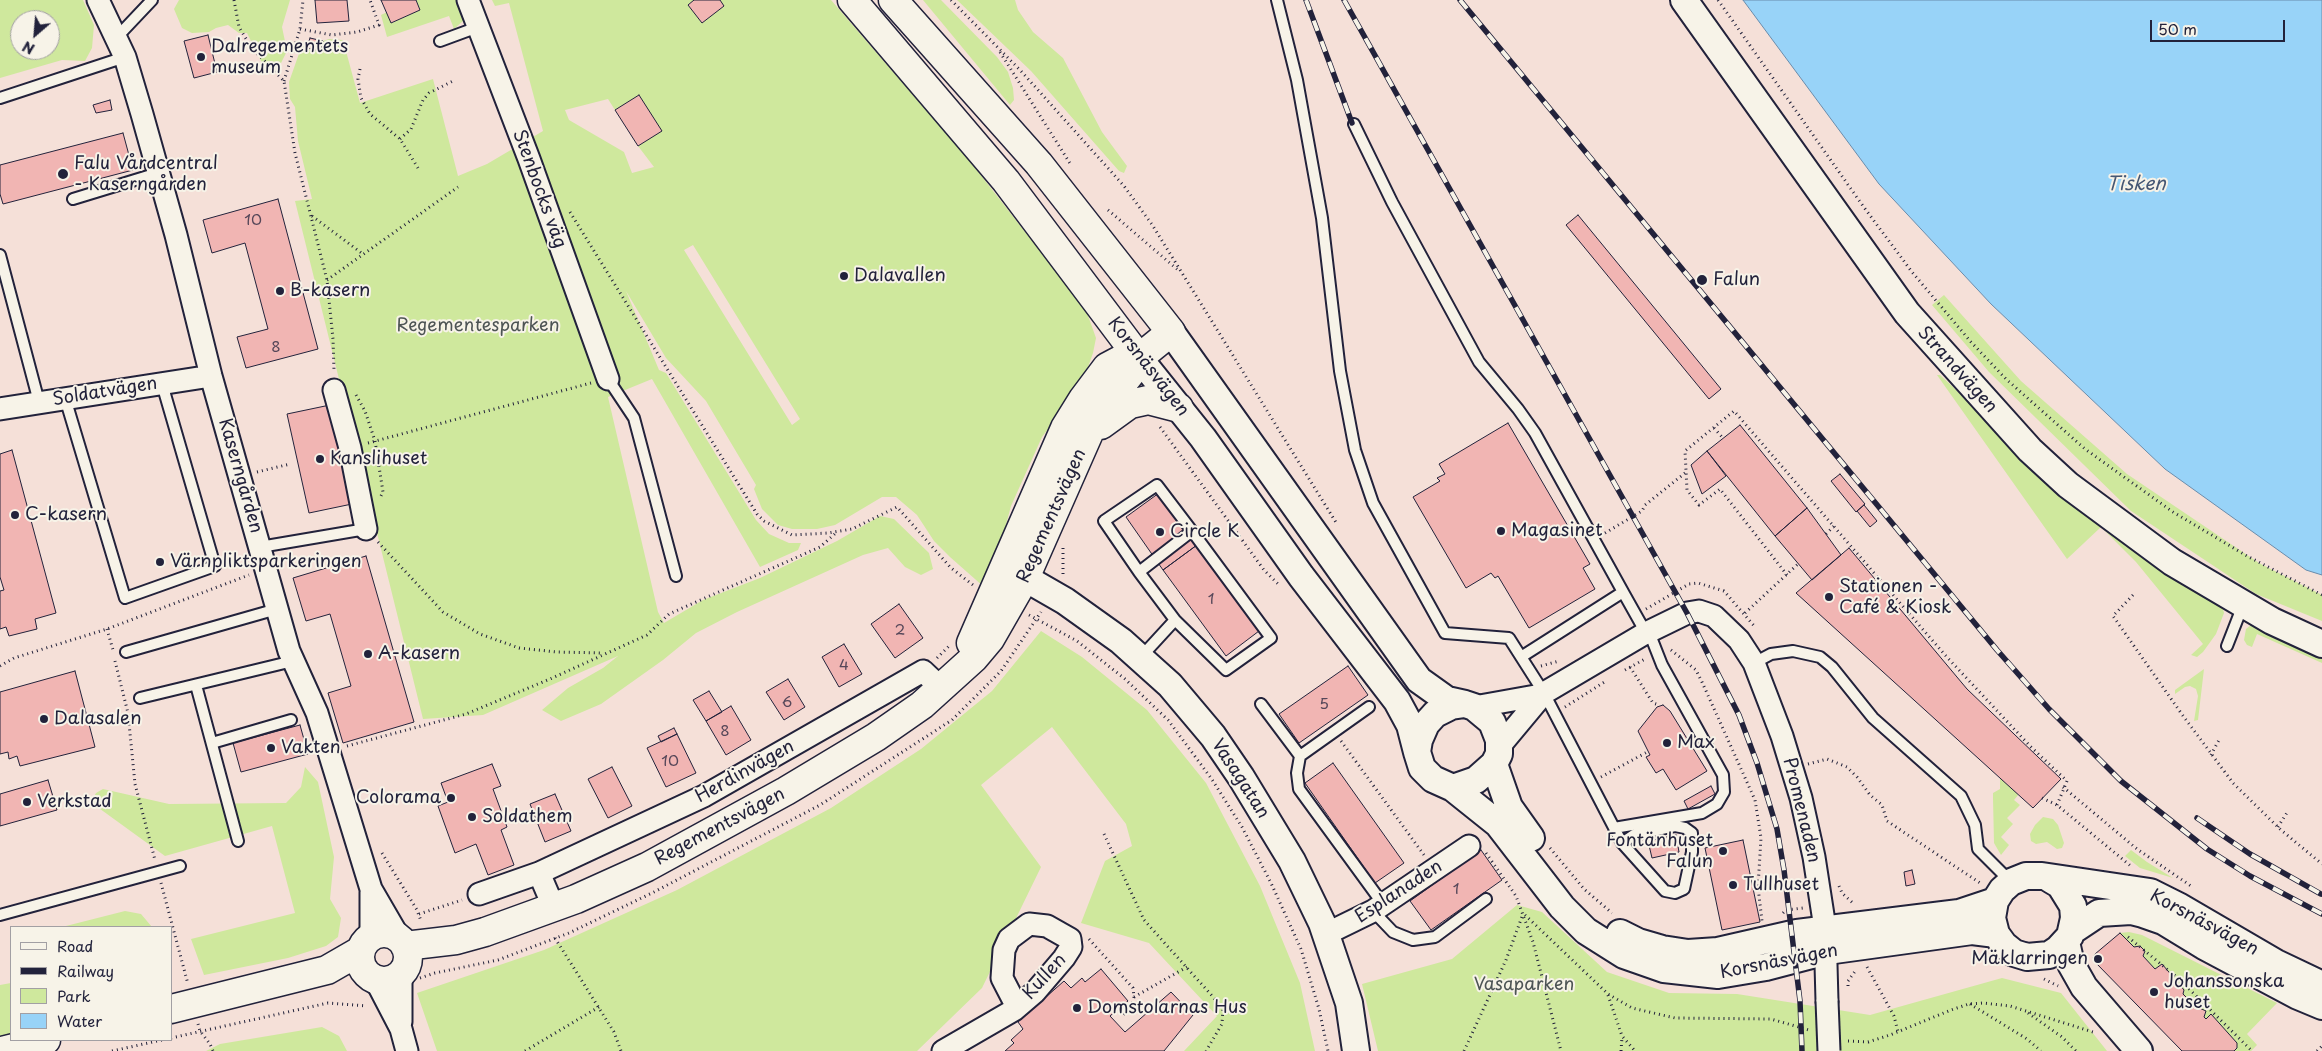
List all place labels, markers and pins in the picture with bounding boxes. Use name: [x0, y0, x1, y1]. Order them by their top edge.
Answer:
place label: Dalregementets museum: [211, 36, 348, 78]
marker: Dalregementets museum: [195, 51, 207, 63]
place label: Falu Vårdcentral - Kaserngården: [74, 153, 218, 195]
marker: Falu Vårdcentral - Kaserngården: [56, 167, 70, 181]
place label: Dalavallen: [854, 265, 946, 287]
place label: Falun: [1713, 269, 1760, 291]
marker: Dalavallen: [838, 270, 850, 282]
marker: Falun: [1695, 273, 1709, 287]
place label: B-kasern: [290, 280, 370, 302]
marker: B-kasern: [274, 285, 286, 297]
place label: Kanslihuset: [330, 448, 427, 470]
marker: Kanslihuset: [314, 453, 326, 465]
place label: C-kasern: [25, 504, 107, 526]
marker: C-kasern: [9, 509, 21, 521]
place label: Magasinet: [1511, 520, 1603, 542]
place label: Circle K: [1170, 521, 1240, 543]
marker: Magasinet: [1495, 525, 1507, 537]
marker: Circle K: [1154, 526, 1166, 538]
place label: Värnpliktsparkeringen: [170, 551, 362, 573]
marker: Värnpliktsparkeringen: [154, 556, 166, 568]
place label: Stationen - Café & Kiosk: [1839, 576, 1951, 618]
marker: Stationen - Café & Kiosk: [1823, 591, 1835, 603]
place label: A-kasern: [378, 643, 460, 665]
marker: A-kasern: [362, 648, 374, 660]
place label: Dalasalen: [54, 708, 142, 730]
marker: Dalasalen: [38, 713, 50, 725]
place label: Max: [1677, 732, 1715, 754]
place label: Vakten: [281, 737, 341, 759]
marker: Max: [1661, 737, 1673, 749]
marker: Vakten: [265, 742, 277, 754]
place label: Colorama: [356, 787, 441, 809]
place label: Verkstad: [37, 791, 112, 813]
marker: Colorama: [445, 792, 457, 804]
marker: Verkstad: [21, 796, 33, 808]
place label: Soldathem: [482, 806, 573, 828]
marker: Soldathem: [466, 811, 478, 823]
place label: Fontänhuset Falun: [1606, 830, 1713, 872]
marker: Fontänhuset Falun: [1717, 845, 1729, 857]
place label: Tullhuset: [1743, 874, 1819, 896]
marker: Tullhuset: [1727, 879, 1739, 891]
place label: Mäklarringen: [1971, 948, 2088, 970]
marker: Mäklarringen: [2092, 953, 2104, 965]
place label: Johanssonska huset: [2164, 971, 2284, 1014]
marker: Johanssonska huset: [2148, 986, 2160, 998]
place label: Domstolarnas Hus: [1087, 997, 1247, 1019]
marker: Domstolarnas Hus: [1071, 1002, 1083, 1014]

